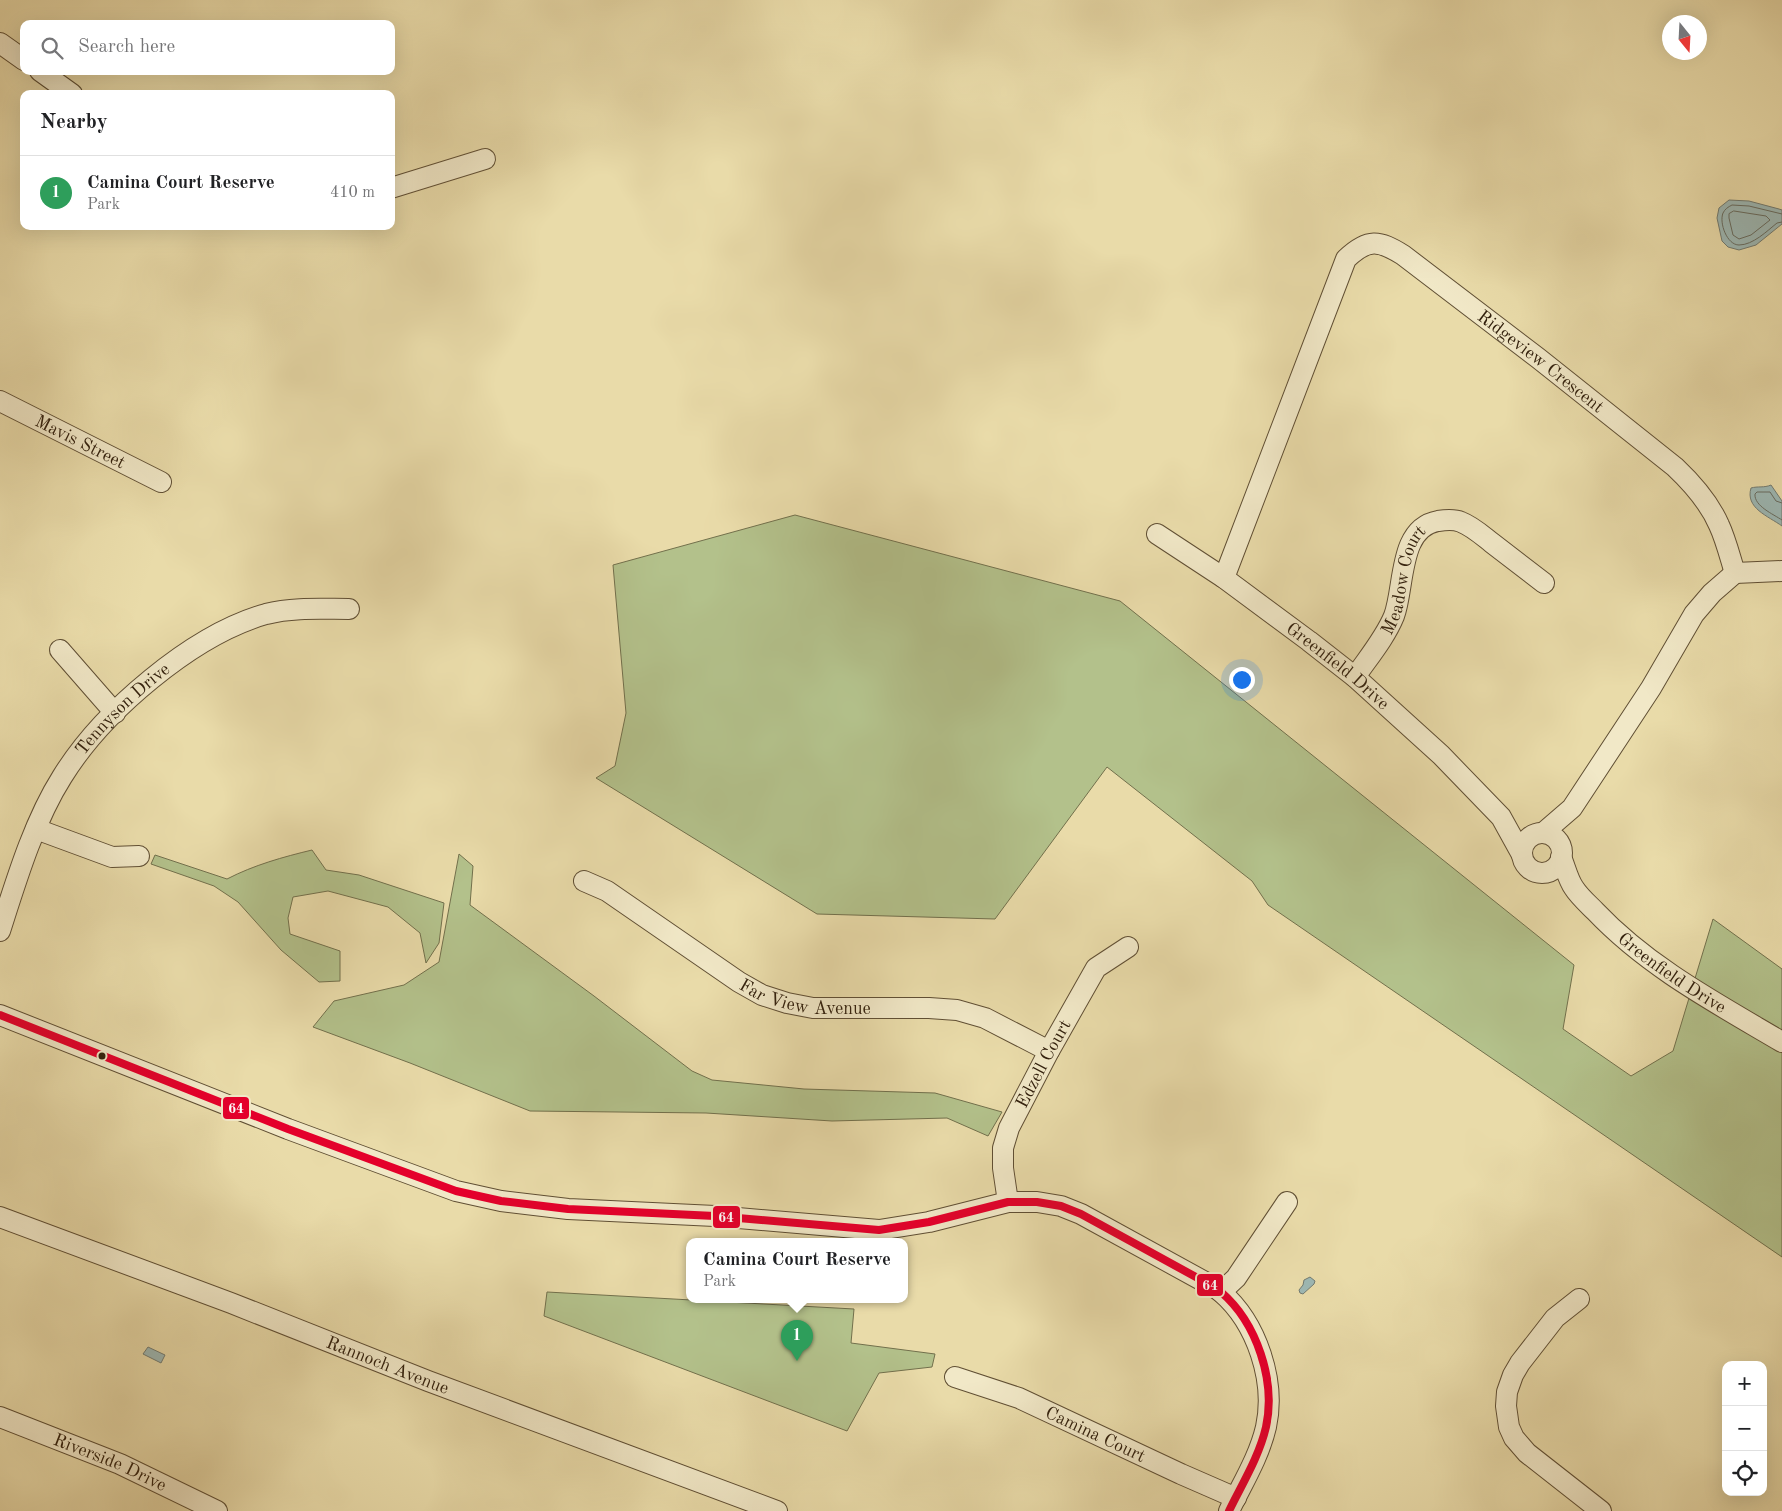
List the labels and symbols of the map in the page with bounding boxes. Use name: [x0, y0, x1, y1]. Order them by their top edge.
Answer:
north arrow: [1662, 15, 1707, 60]
street label: Ridgeview Crescent: [1474, 307, 1607, 417]
street label: Mavis Street: [32, 412, 128, 473]
street label: Meadow Court: [1378, 522, 1429, 638]
street label: Greenfield Drive: [1283, 619, 1392, 713]
street label: Tennyson Drive: [73, 660, 173, 759]
your location: [1229, 667, 1255, 693]
street label: Greenfield Drive: [1614, 930, 1729, 1017]
street label: Far View Avenue: [736, 976, 871, 1018]
street label: Edzell Court: [1013, 1017, 1075, 1111]
unlabelled marker: [97, 1051, 107, 1061]
line badge: 64: [222, 1096, 250, 1120]
text: 64: [228, 1102, 244, 1116]
line badge: 64: [712, 1205, 741, 1229]
text: 64: [718, 1211, 734, 1225]
line badge: 64: [1196, 1273, 1224, 1297]
text: 64: [1202, 1279, 1218, 1293]
pin: 1: [781, 1320, 813, 1361]
street label: Rannoch Avenue: [324, 1334, 451, 1398]
street label: Camina Court: [1042, 1404, 1148, 1466]
street label: Riverside Drive: [51, 1431, 169, 1495]

